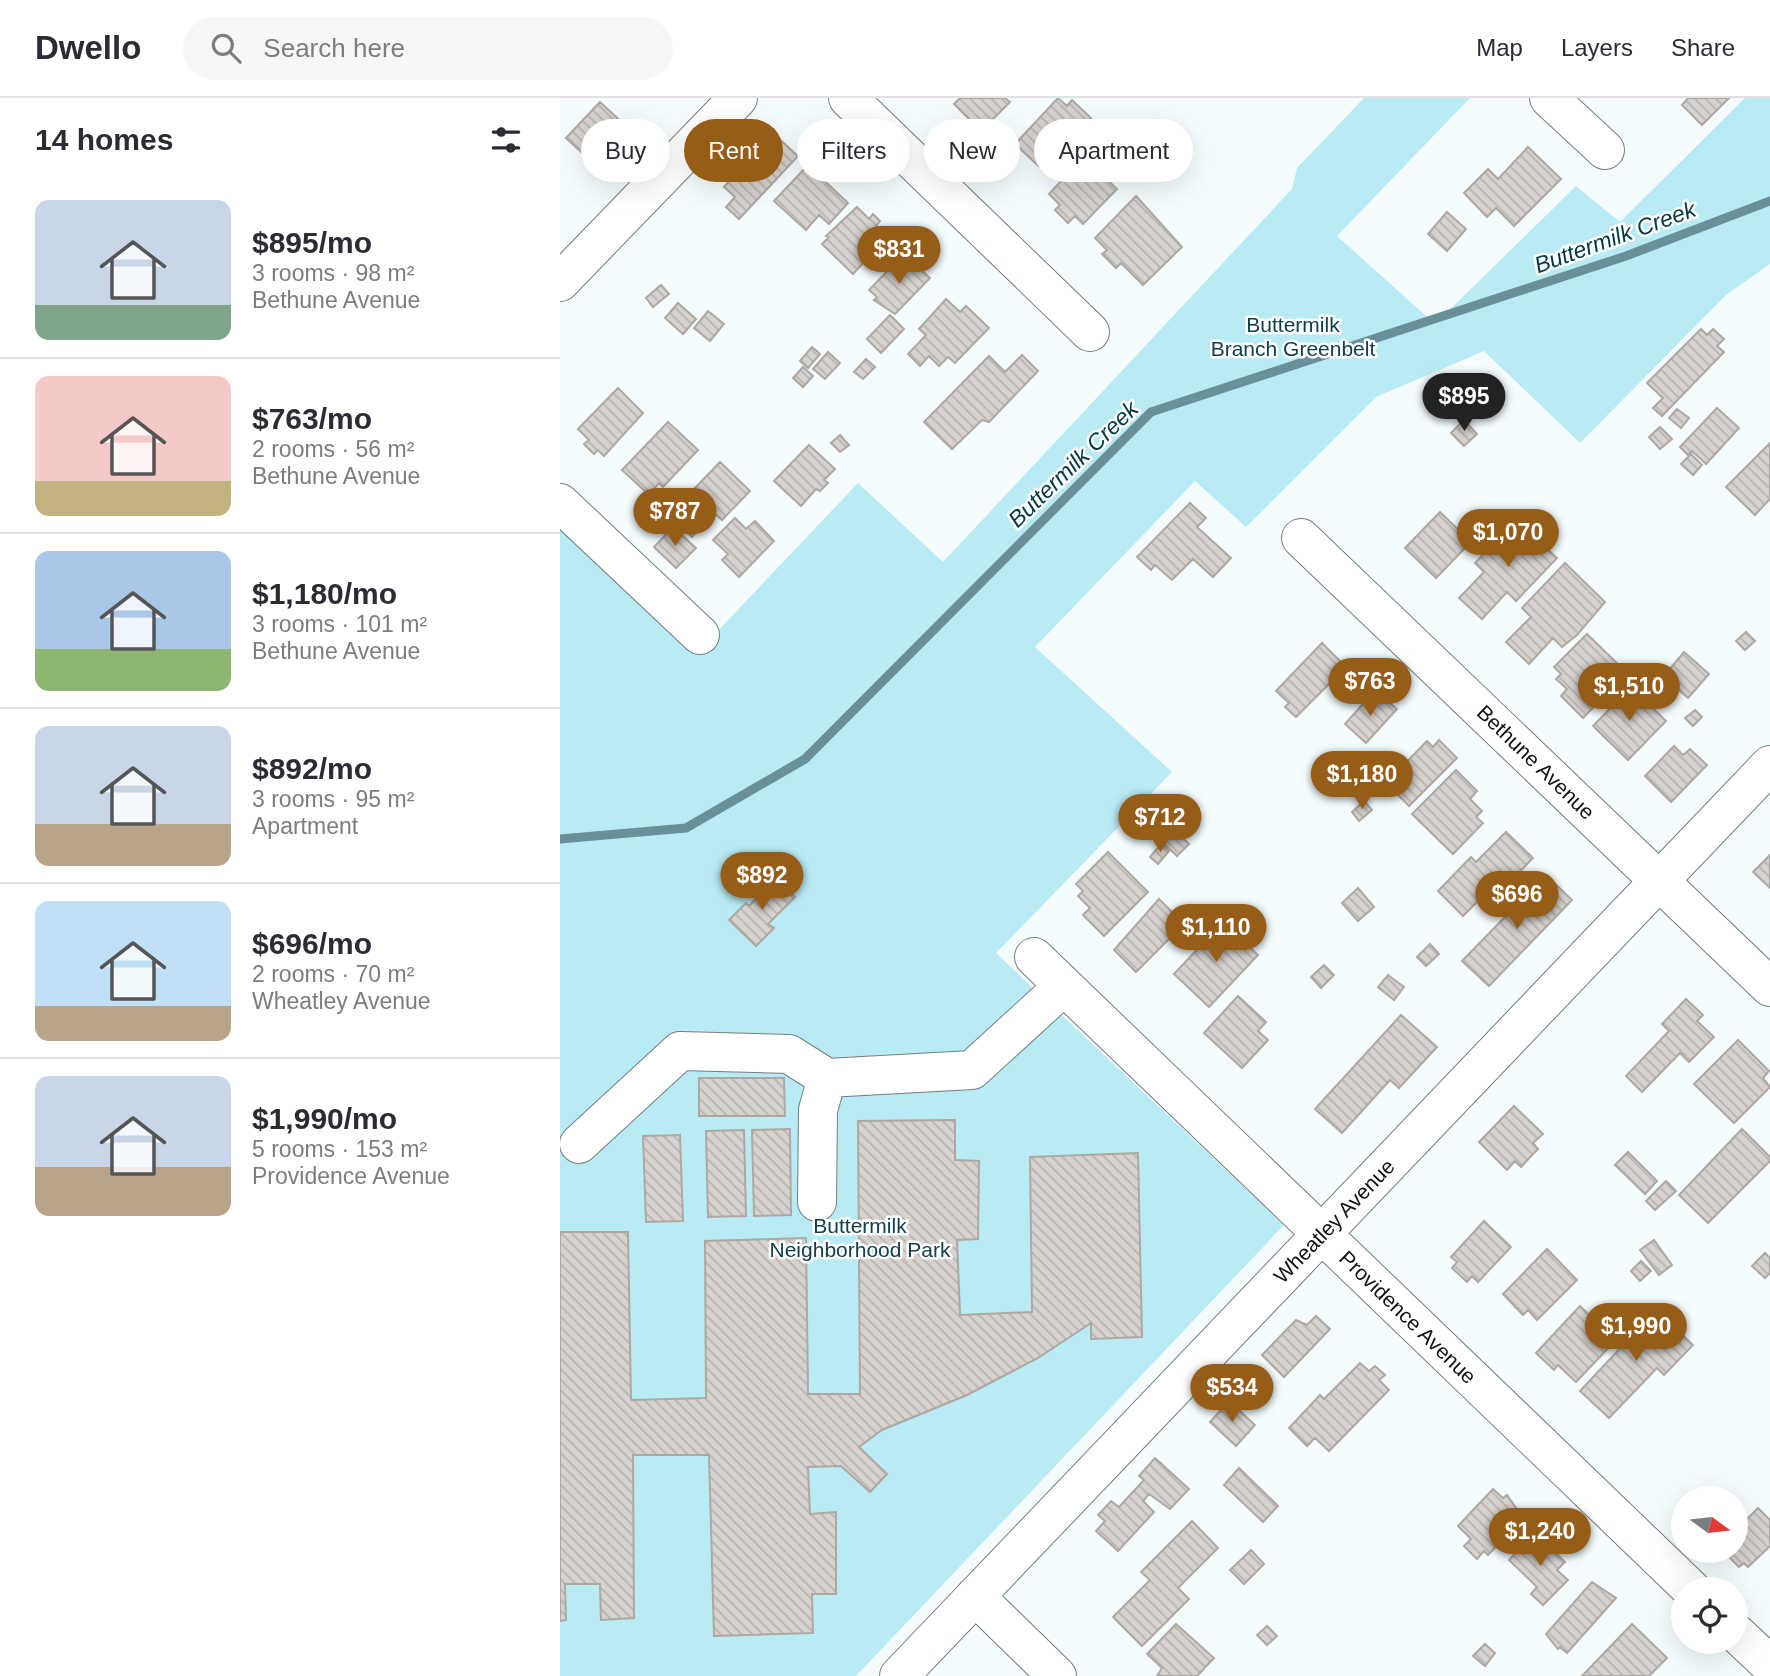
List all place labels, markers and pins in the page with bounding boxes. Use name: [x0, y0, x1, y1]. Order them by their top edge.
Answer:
pin: $831: [858, 226, 940, 286]
pin: $895: [1423, 374, 1505, 433]
pin: $787: [634, 489, 716, 548]
pin: $1,070: [1451, 510, 1565, 569]
pin: $763: [1329, 658, 1411, 718]
pin: $1,510: [1572, 664, 1686, 723]
pin: $1,180: [1305, 752, 1419, 811]
pin: $712: [1119, 794, 1201, 854]
pin: $892: [721, 852, 803, 912]
pin: $696: [1476, 872, 1558, 931]
pin: $1,110: [1159, 904, 1273, 964]
pin: $1,990: [1579, 1304, 1693, 1363]
pin: $534: [1191, 1364, 1273, 1424]
pin: $1,240: [1483, 1508, 1597, 1568]

